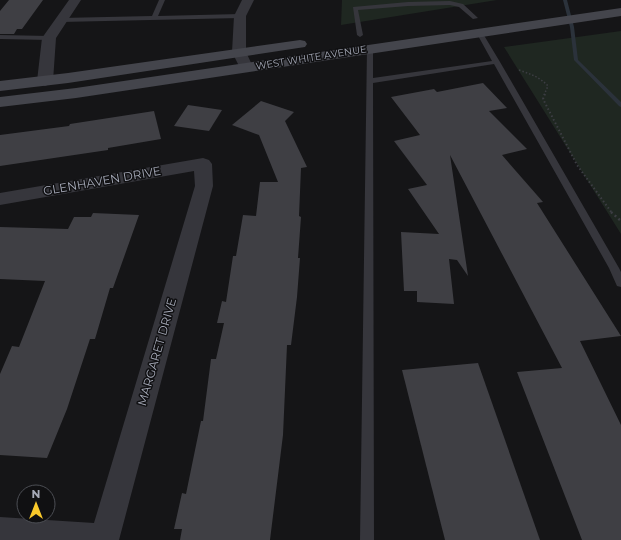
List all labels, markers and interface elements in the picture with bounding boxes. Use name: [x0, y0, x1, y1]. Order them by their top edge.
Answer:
street label: WEST WHITE AVENUE: [255, 42, 368, 73]
street label: GLENHAVEN DRIVE: [42, 163, 162, 198]
street label: MARGARET DRIVE: [134, 296, 179, 408]
north arrow: [16, 484, 56, 524]
text: N: [32, 487, 40, 501]

